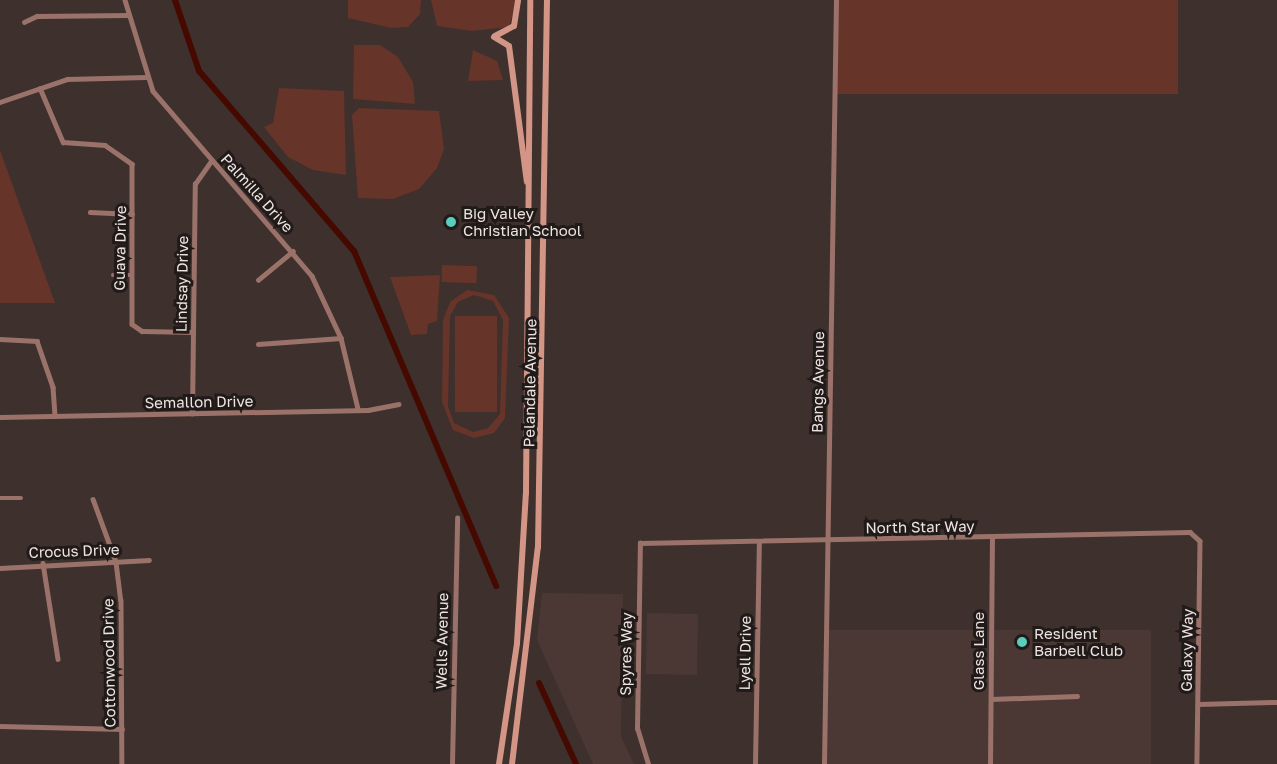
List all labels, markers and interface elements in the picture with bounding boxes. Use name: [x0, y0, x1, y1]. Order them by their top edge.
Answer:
street label: Palmilla Drive: [217, 150, 297, 236]
place label: Big Valley Christian School: [463, 204, 582, 239]
street label: Guava Drive: [110, 205, 130, 291]
marker: Big Valley Christian School: [444, 215, 458, 229]
street label: Lindsay Drive: [172, 236, 192, 332]
street label: Pelandale Avenue: [520, 319, 540, 447]
street label: Bangs Avenue: [808, 331, 828, 433]
street label: Semallon Drive: [145, 392, 253, 412]
street label: North Star Way: [865, 517, 975, 537]
street label: Crocus Drive: [28, 540, 120, 562]
street label: Wells Avenue: [432, 592, 452, 690]
street label: Cottonwood Drive: [99, 598, 119, 728]
street label: Galaxy Way: [1177, 608, 1197, 692]
street label: Spyres Way: [616, 612, 636, 696]
street label: Glass Lane: [970, 612, 988, 690]
street label: Lyell Drive: [735, 616, 755, 690]
place label: Resident Barbell Club: [1034, 624, 1123, 659]
marker: Resident Barbell Club: [1015, 635, 1029, 649]

